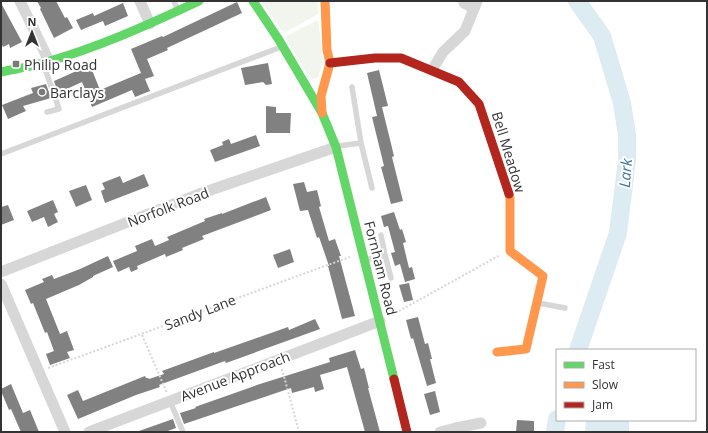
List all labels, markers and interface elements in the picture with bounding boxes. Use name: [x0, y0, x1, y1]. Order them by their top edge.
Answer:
north arrow: [12, 12, 52, 52]
text: N: [28, 14, 36, 29]
place label: Philip Road: [24, 55, 97, 74]
marker: Philip Road: [11, 59, 21, 69]
place label: Barclays: [50, 83, 105, 102]
marker: Barclays: [37, 87, 47, 97]
street label: Bell Meadow: [488, 109, 530, 195]
water label: Lark: [614, 157, 636, 188]
street label: Norfolk Road: [125, 183, 211, 231]
street label: Fornham Road: [360, 219, 402, 317]
street label: Sandy Lane: [162, 290, 238, 334]
street label: Avenue Approach: [178, 346, 292, 406]
legend: [556, 349, 696, 421]
text: Fast: [592, 356, 615, 373]
text: Slow: [592, 376, 619, 393]
text: Jam: [591, 396, 613, 413]

